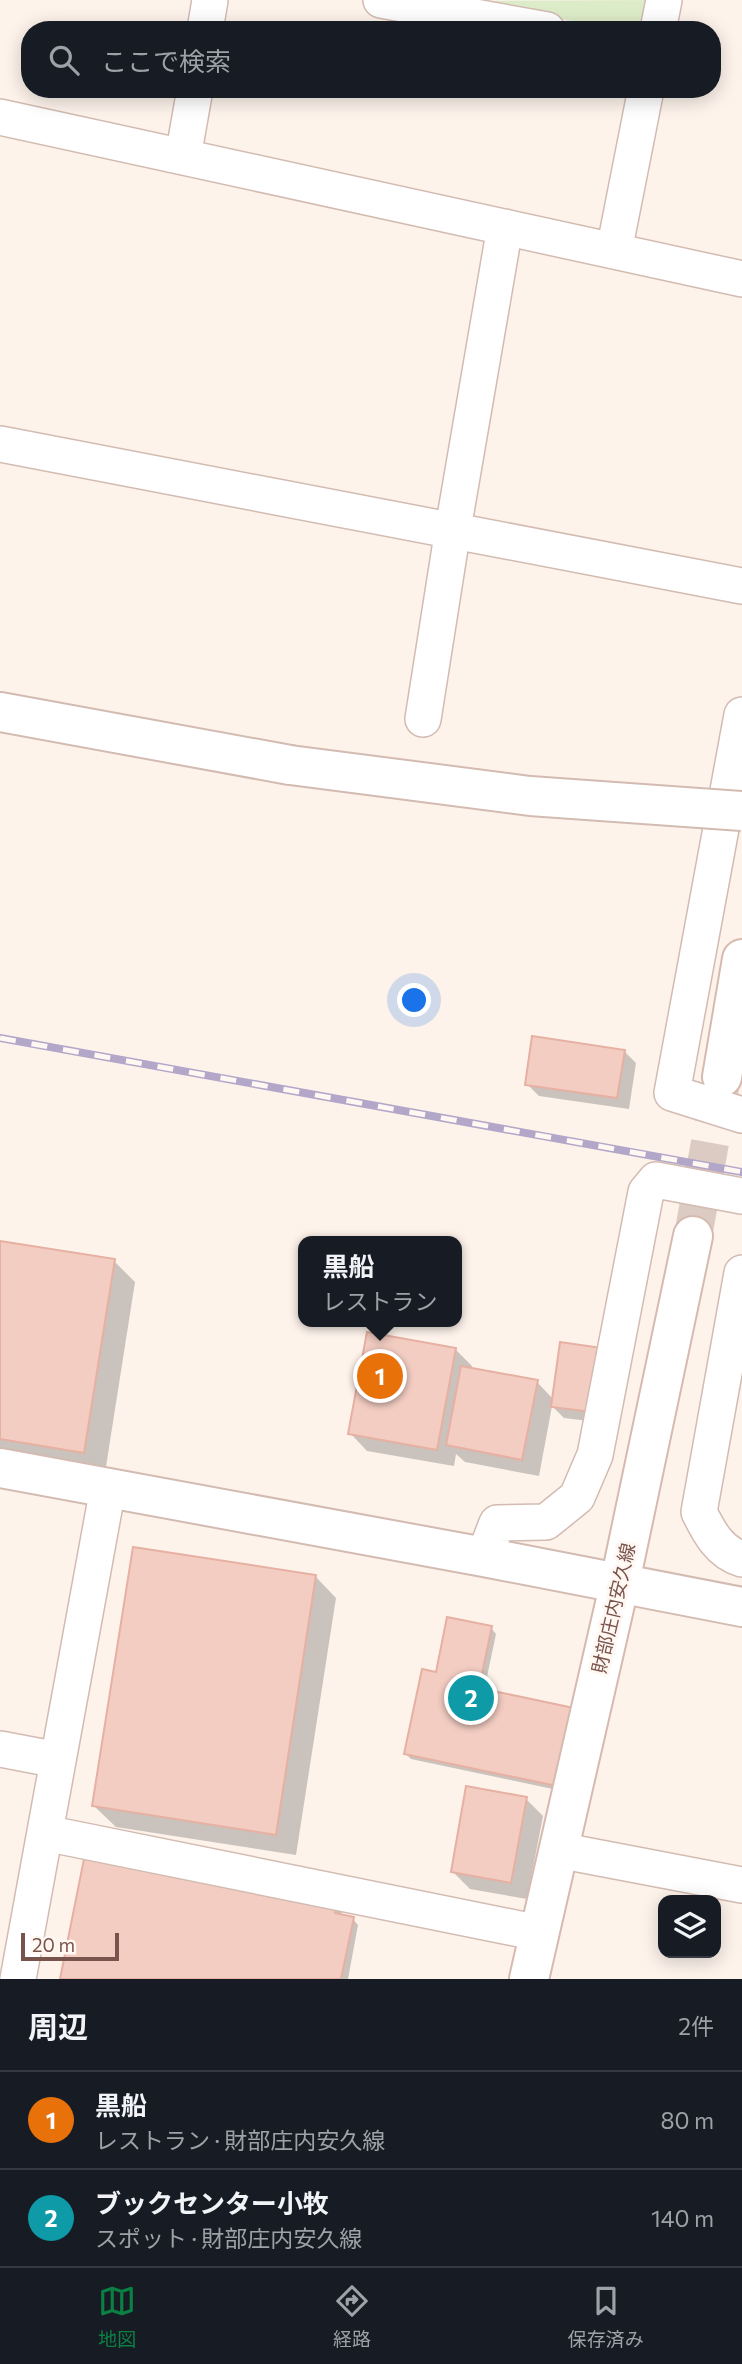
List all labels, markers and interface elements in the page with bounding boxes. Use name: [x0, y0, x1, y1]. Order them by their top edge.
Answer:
search box: [21, 21, 721, 98]
icon: search: [45, 41, 83, 79]
text: ここで検索: [101, 45, 231, 76]
your location: [397, 983, 431, 1017]
popup: [298, 1236, 462, 1327]
text: 黒船: [323, 1250, 375, 1281]
text: レストラン: [323, 1287, 438, 1315]
pin: 1: [357, 1350, 403, 1402]
street label: 財部庄内安久線: [587, 1541, 639, 1675]
pin: 2: [448, 1672, 494, 1724]
map controls: [658, 1895, 721, 1958]
button: layers: [658, 1895, 721, 1958]
scale bar: [21, 1930, 119, 1962]
text: 20 m: [32, 1933, 75, 1956]
text: 周辺: [28, 2007, 88, 2044]
text: 2件: [678, 2012, 714, 2040]
text: 黒船: [95, 2089, 147, 2120]
text: 1: [46, 2106, 56, 2134]
text: 80 m: [661, 2106, 714, 2134]
text: レストラン · 財部庄内安久線: [95, 2126, 385, 2154]
text: ブックセンター小牧: [95, 2187, 329, 2218]
text: 2: [44, 2204, 58, 2232]
text: 140 m: [651, 2204, 714, 2232]
text: スポット · 財部庄内安久線: [95, 2224, 362, 2252]
tab: 地図: [98, 2282, 136, 2351]
tab: 経路: [333, 2282, 371, 2351]
tab: 保存済み: [568, 2282, 644, 2351]

